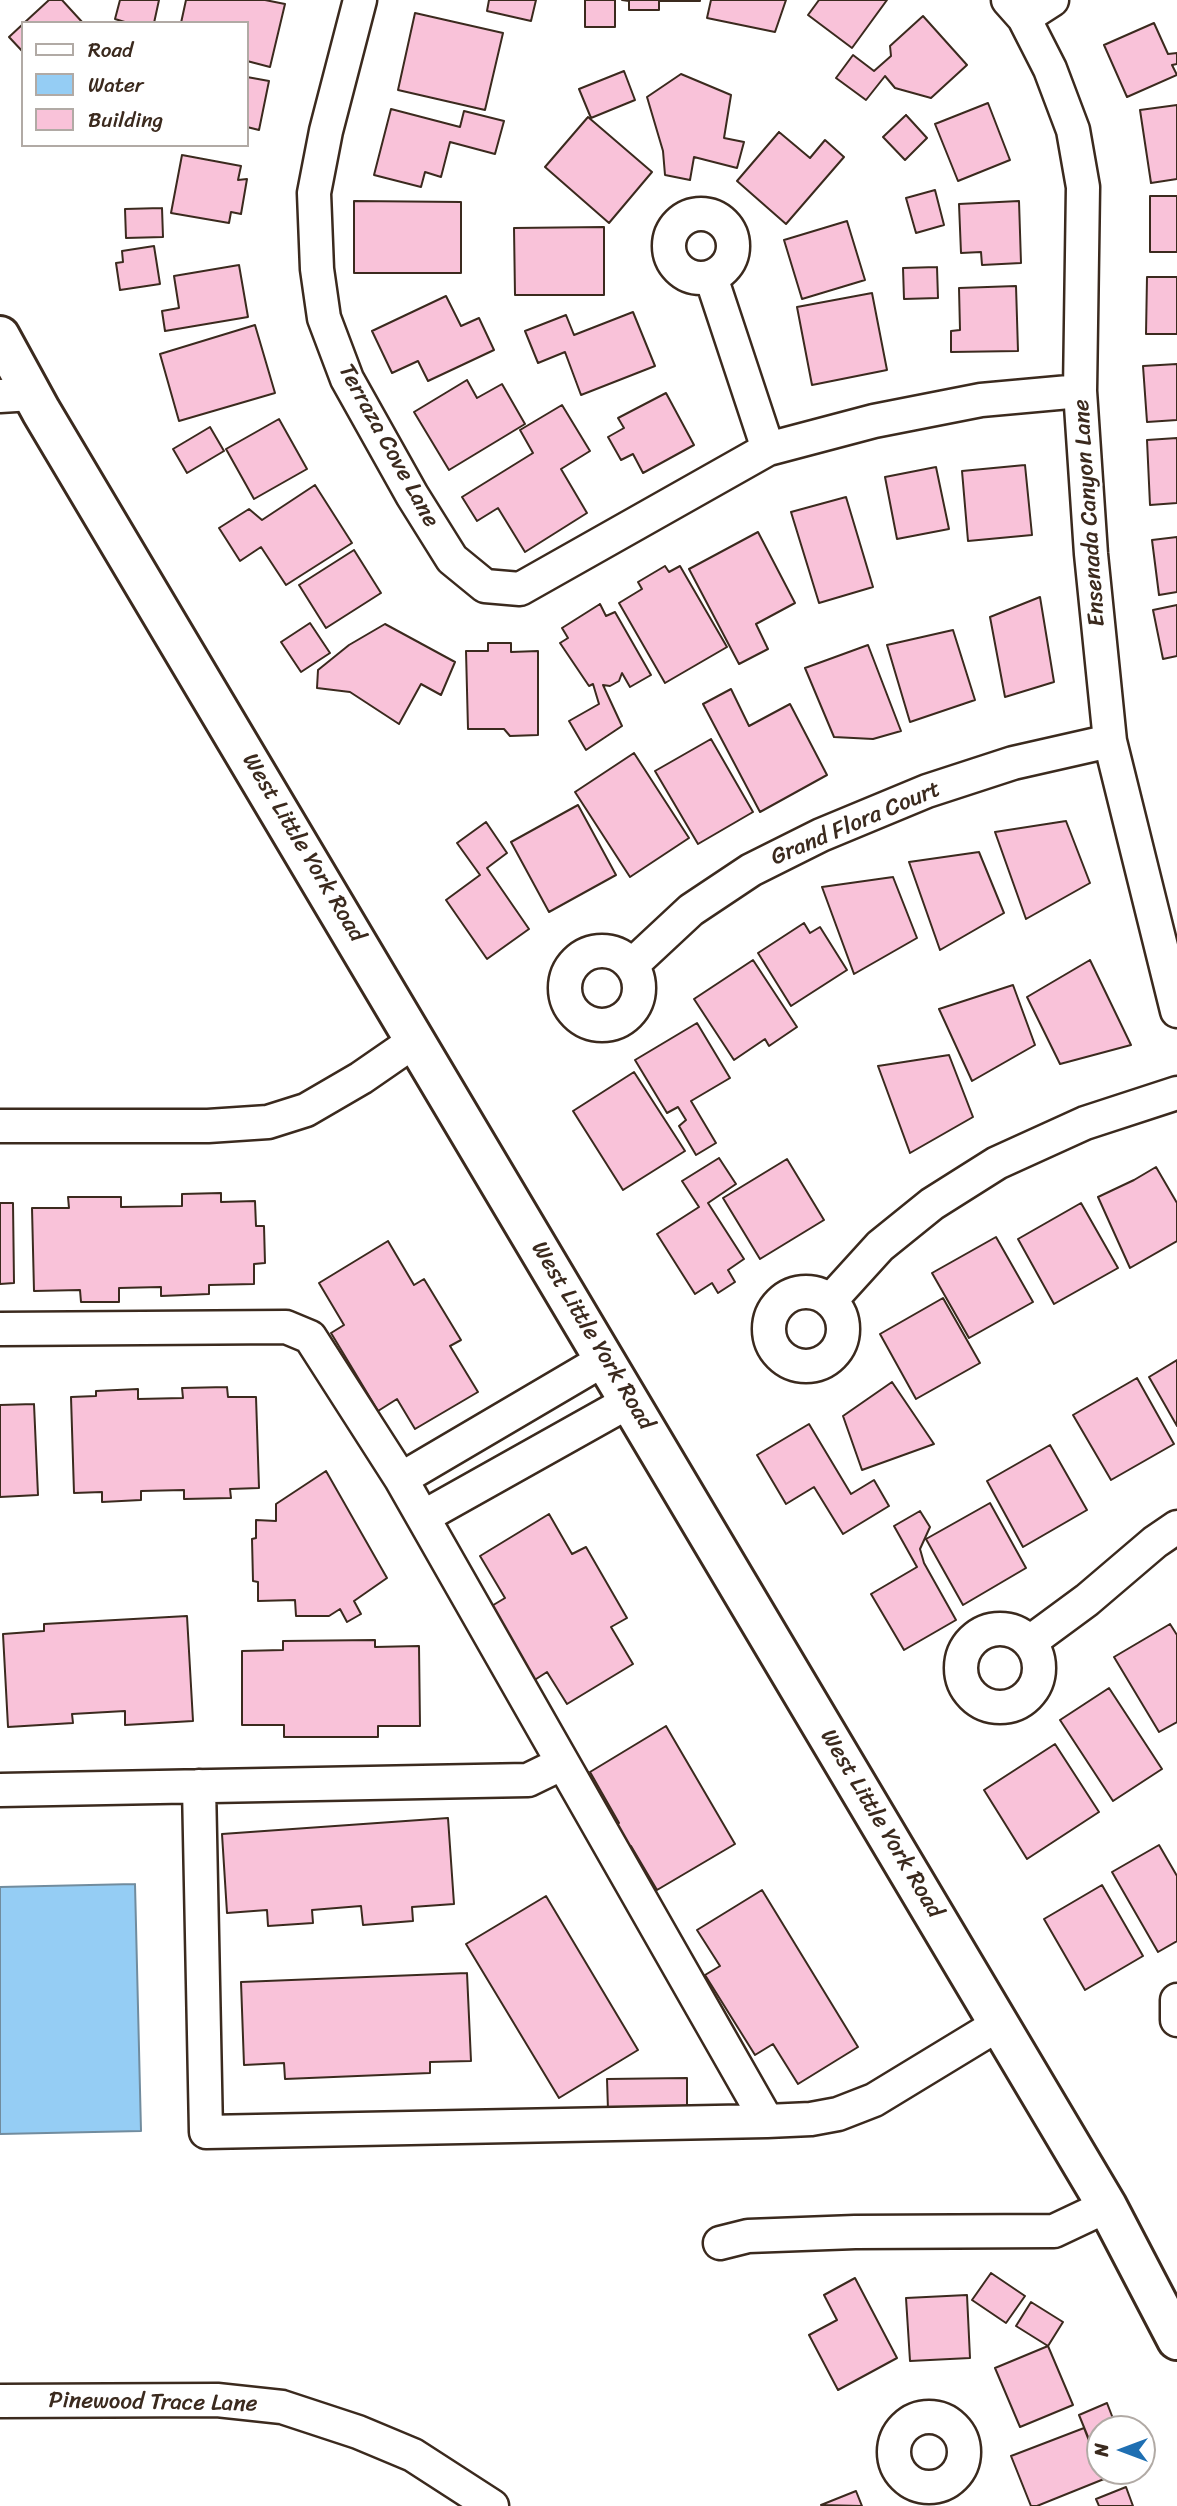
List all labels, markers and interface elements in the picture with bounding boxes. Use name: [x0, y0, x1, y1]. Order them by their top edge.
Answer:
legend: [21, 21, 248, 147]
text: Road: [88, 31, 133, 69]
text: Water: [88, 66, 143, 104]
text: Building: [88, 101, 163, 139]
street label: Terraza Cove Lane: [332, 360, 444, 532]
street label: Ensenada Canyon Lane: [1068, 398, 1112, 628]
street label: West Little York Road: [236, 749, 370, 947]
street label: Grand Flora Court: [767, 776, 945, 872]
street label: West Little York Road: [525, 1237, 659, 1435]
street label: West Little York Road: [814, 1725, 948, 1923]
street label: Pinewood Trace Lane: [48, 2387, 258, 2419]
north arrow: [1086, 2415, 1156, 2485]
text: N: [1085, 2443, 1118, 2457]

